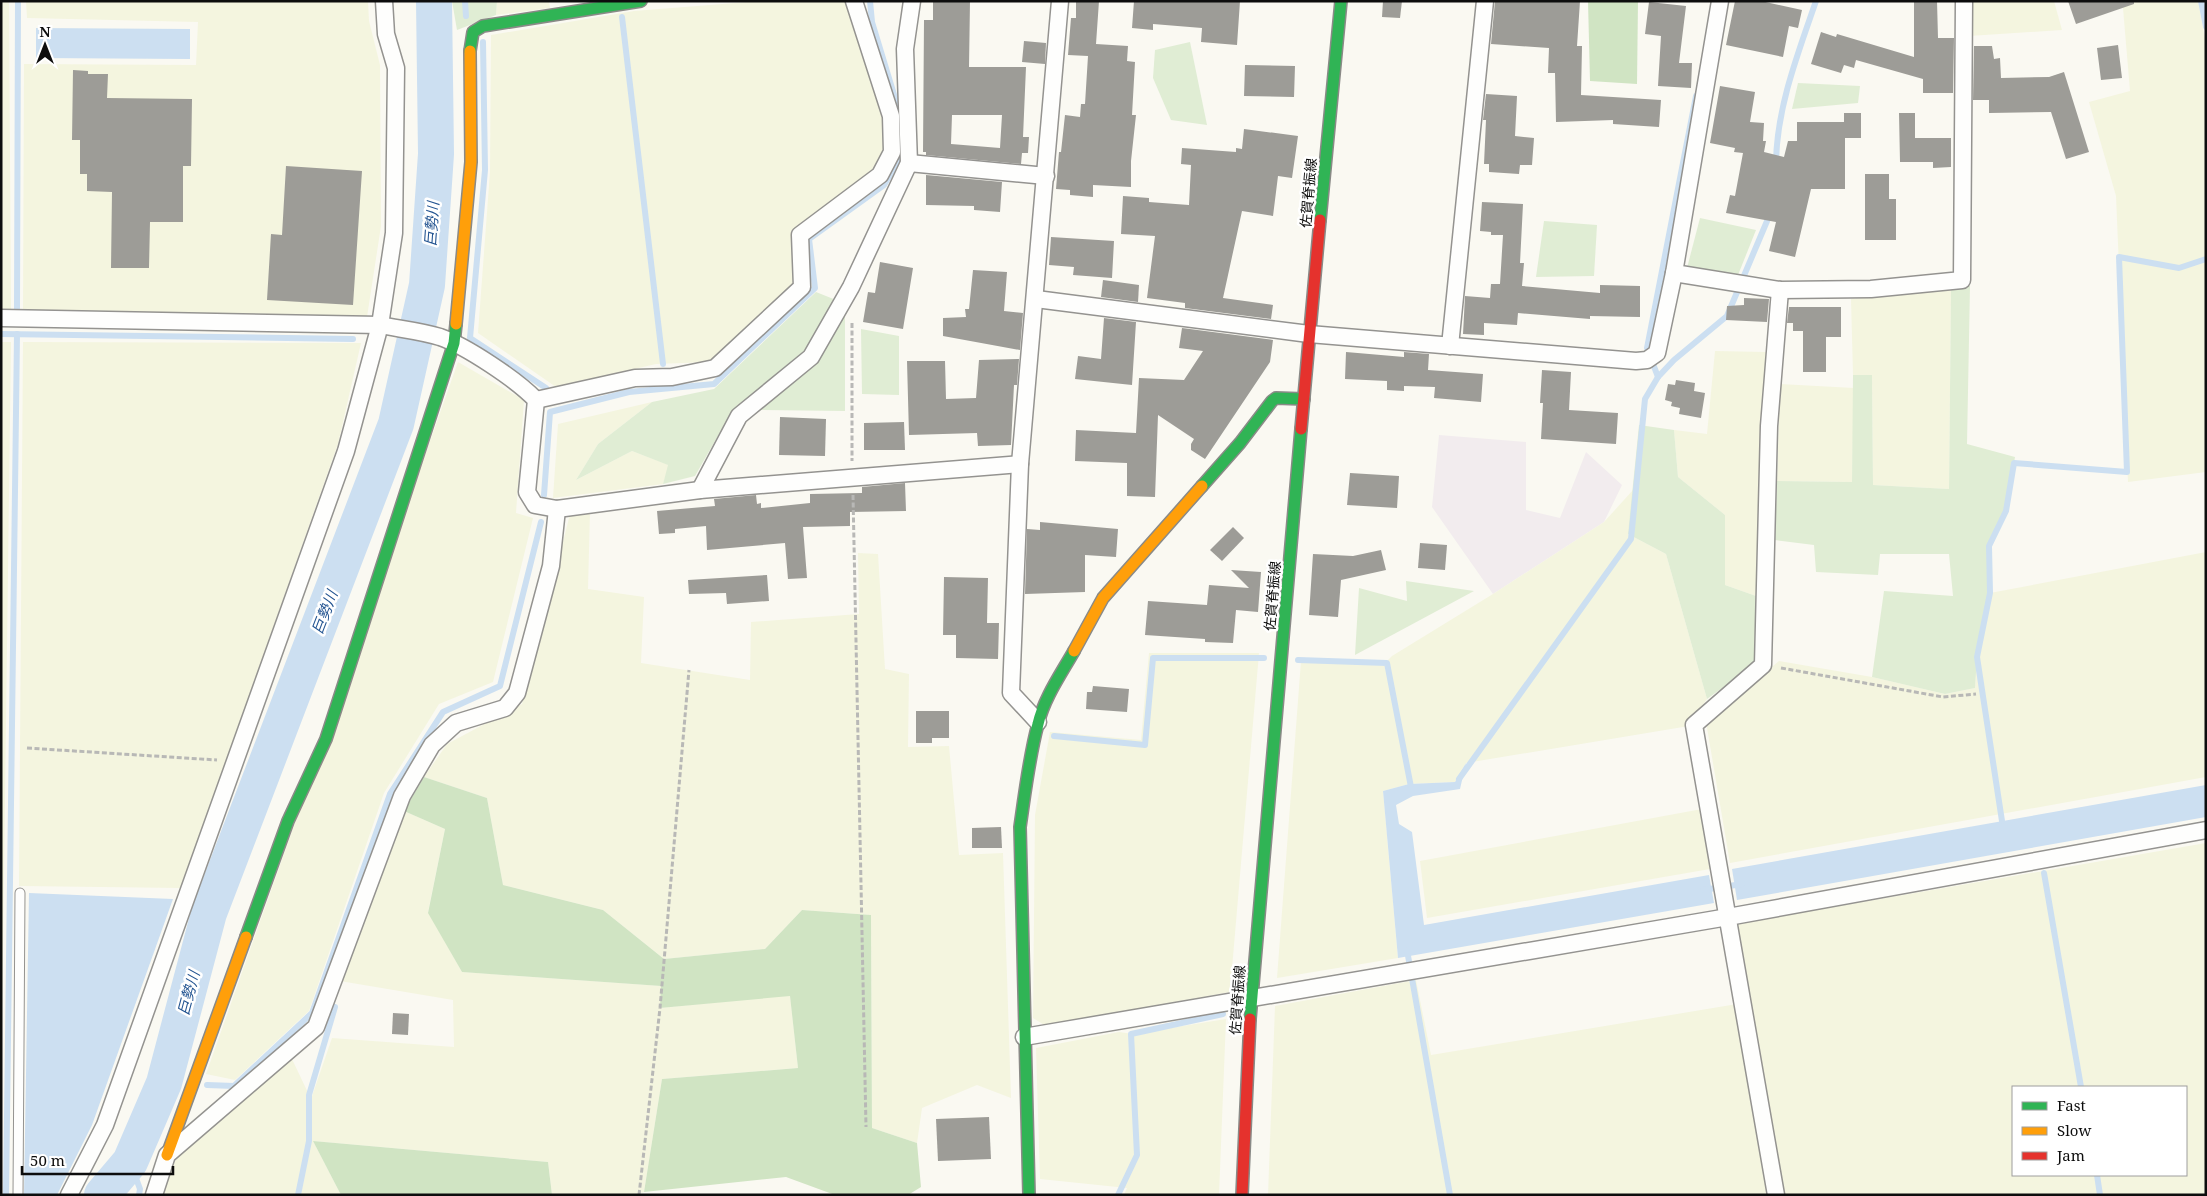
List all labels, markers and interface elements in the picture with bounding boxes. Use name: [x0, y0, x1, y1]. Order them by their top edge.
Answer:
north arrow: [20, 20, 70, 70]
text: N: [39, 22, 51, 41]
street label: 佐賀脊振線: [1295, 157, 1321, 229]
water label: 巨勢川: [419, 199, 443, 247]
street label: 佐賀脊振線: [1259, 560, 1285, 632]
water label: 巨勢川: [307, 586, 342, 637]
street label: 佐賀脊振線: [1225, 964, 1249, 1036]
water label: 巨勢川: [173, 967, 204, 1017]
legend: [2012, 1086, 2187, 1176]
text: Fast: [2057, 1095, 2086, 1115]
text: Slow: [2057, 1120, 2091, 1140]
scale bar: [22, 1144, 174, 1176]
text: Jam: [2056, 1145, 2085, 1165]
text: 50 m: [30, 1150, 65, 1170]

